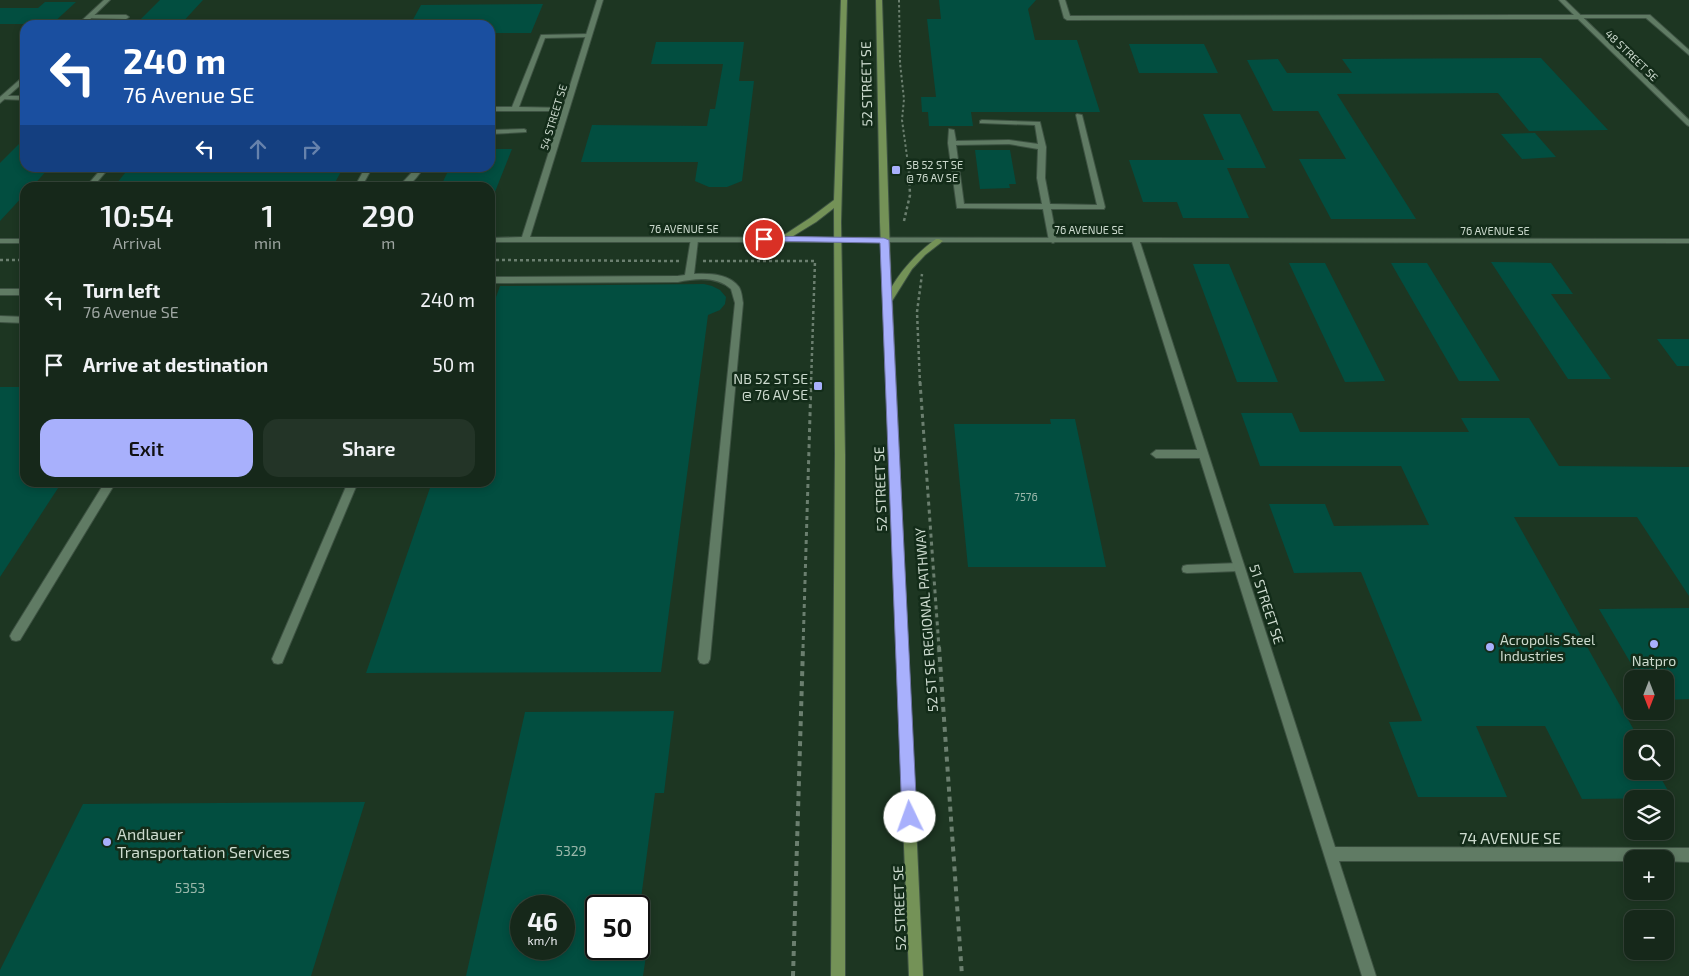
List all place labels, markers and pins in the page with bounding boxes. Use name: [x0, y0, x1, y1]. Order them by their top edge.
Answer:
place label: SB 52 ST SE @ 76 AV SE: [906, 158, 963, 184]
marker: SB 52 ST SE @ 76 AV SE: [890, 164, 902, 176]
pin: [743, 218, 785, 260]
place label: NB 52 ST SE @ 76 AV SE: [733, 370, 808, 403]
marker: NB 52 ST SE @ 76 AV SE: [812, 380, 824, 392]
place label: Acropolis Steel Industries: [1500, 631, 1596, 664]
marker: Natpro: [1648, 638, 1660, 650]
marker: Acropolis Steel Industries: [1484, 641, 1496, 653]
place label: Natpro: [1632, 652, 1676, 669]
place label: Andlauer Transportation Services: [117, 824, 290, 861]
marker: Andlauer Transportation Services: [101, 836, 113, 848]

